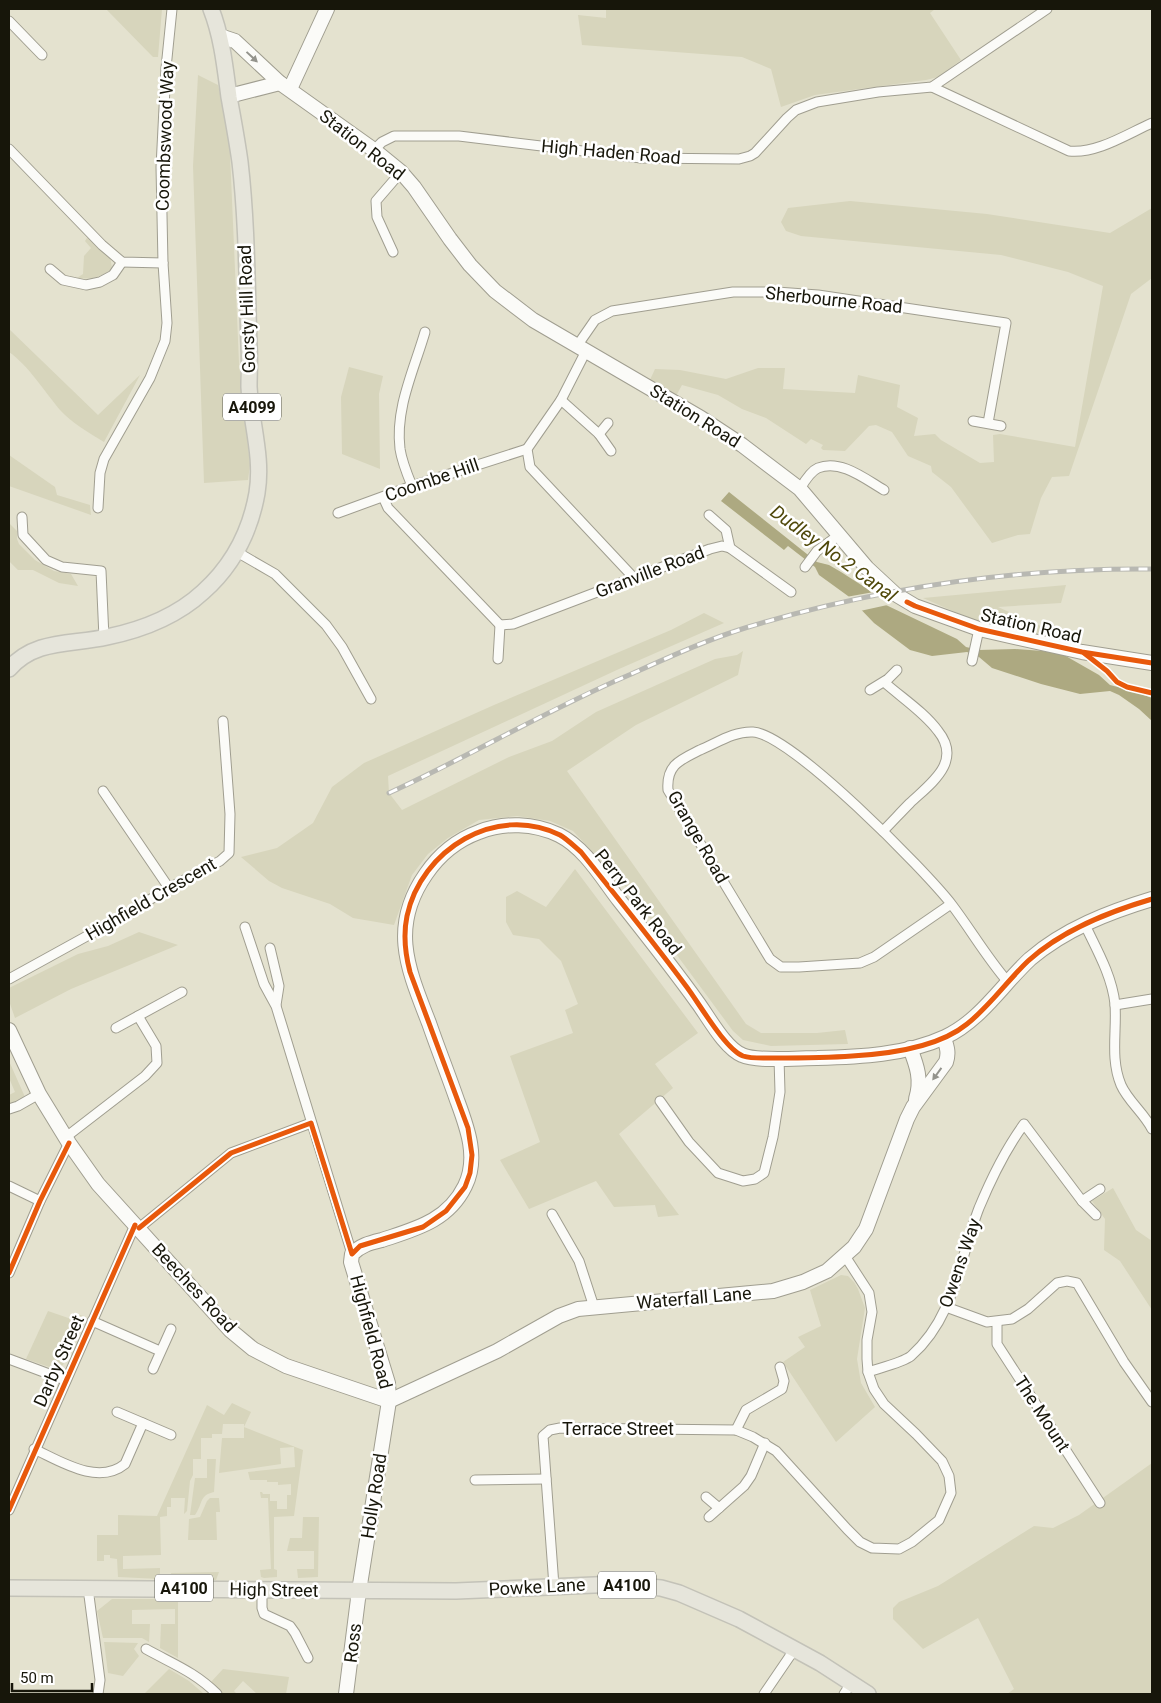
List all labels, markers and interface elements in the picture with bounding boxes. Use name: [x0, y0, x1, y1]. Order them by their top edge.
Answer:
one-way arrow: [245, 51, 257, 63]
street label: Coombswood Way: [151, 60, 178, 211]
street label: Station Road: [315, 105, 409, 184]
street label: High Haden Road: [541, 135, 682, 168]
street label: Gorsty Hill Road: [234, 244, 259, 374]
street label: Sherbourne Road: [764, 282, 904, 317]
street label: Station Road: [646, 379, 744, 452]
road number: A4099: [223, 394, 281, 421]
street label: Coombe Hill: [382, 454, 482, 505]
water label: Dudley No.2 Canal: [766, 500, 902, 607]
street label: Granville Road: [592, 541, 707, 602]
street label: Station Road: [979, 604, 1083, 647]
street label: Grange Road: [664, 787, 733, 887]
street label: Perry Park Road: [591, 845, 686, 959]
street label: Highfield Crescent: [82, 853, 220, 944]
one-way arrow: [932, 1067, 942, 1081]
street label: Owens Way: [934, 1215, 985, 1310]
street label: Beeches Road: [148, 1239, 241, 1337]
street label: Highfield Road: [346, 1273, 397, 1391]
street label: Waterfall Lane: [636, 1282, 752, 1313]
street label: Darby Street: [29, 1312, 88, 1410]
street label: The Mount: [1010, 1372, 1075, 1456]
street label: Terrace Street: [562, 1418, 674, 1439]
street label: Holly Road: [356, 1452, 391, 1540]
road number: A4100: [598, 1572, 656, 1598]
street label: Powke Lane: [488, 1573, 586, 1600]
road number: A4100: [155, 1575, 213, 1602]
street label: High Street: [229, 1578, 319, 1601]
street label: Ross: [340, 1622, 365, 1664]
scale bar: [12, 1660, 92, 1692]
text: 50 m: [20, 1669, 54, 1687]

